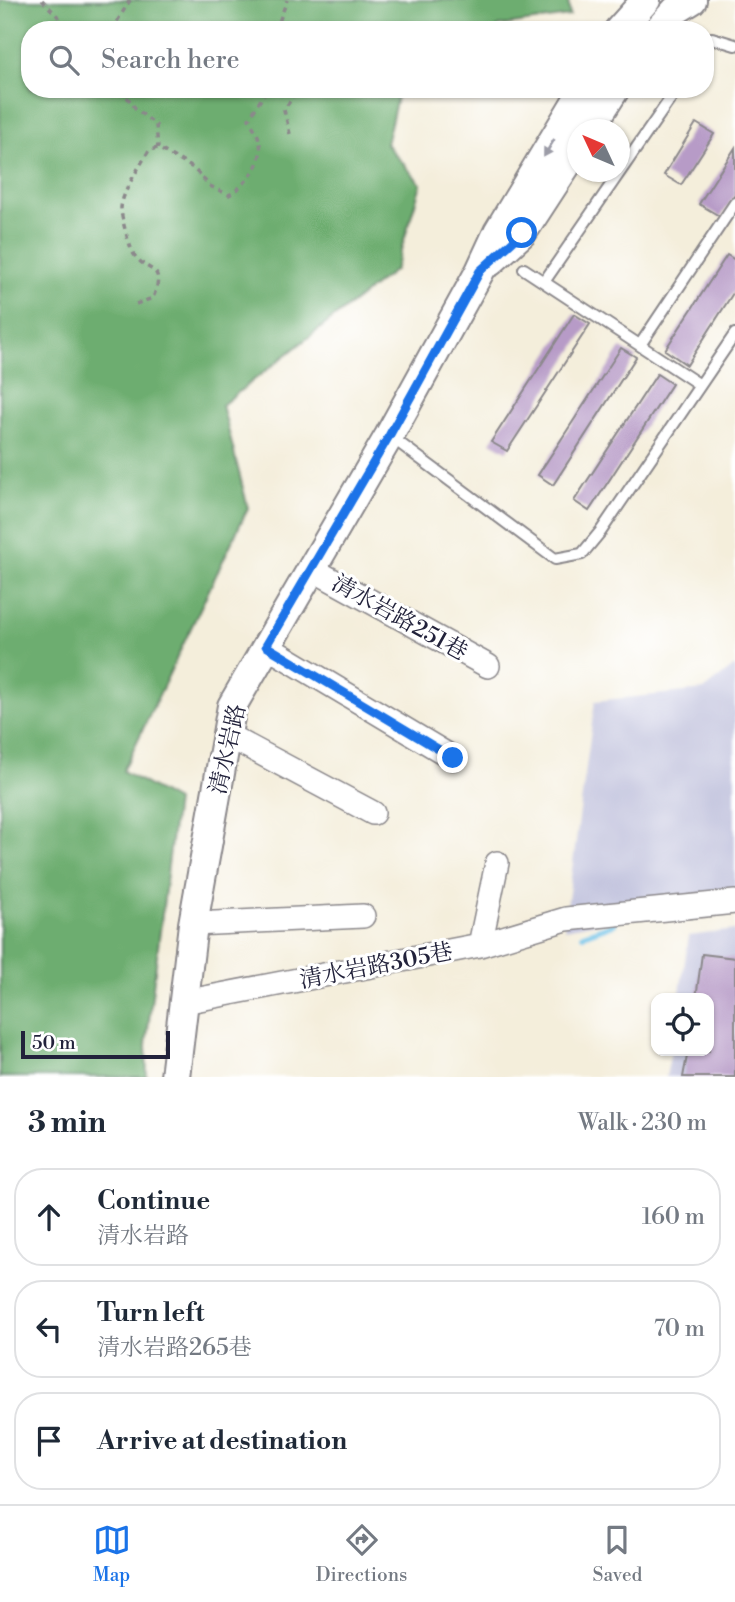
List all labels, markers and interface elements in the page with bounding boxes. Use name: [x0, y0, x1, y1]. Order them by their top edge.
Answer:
search box: [21, 21, 714, 98]
icon: search: [45, 41, 83, 79]
text: Search here: [101, 44, 240, 76]
north arrow: [567, 119, 630, 182]
one-way arrow: [542, 138, 555, 157]
route start: [506, 217, 537, 248]
street label: 清水岩路251巷: [327, 569, 472, 667]
street label: 清水岩路: [204, 701, 252, 797]
route end: [437, 742, 468, 773]
street label: 清水岩路305巷: [297, 937, 455, 995]
map controls: [651, 993, 714, 1056]
button: locate: [651, 993, 714, 1056]
scale bar: [21, 1028, 170, 1060]
text: 50 m: [32, 1031, 76, 1055]
text: 3 min: [28, 1104, 106, 1142]
text: Walk · 230 m: [578, 1109, 707, 1137]
text: Continue: [97, 1185, 210, 1217]
icon: ahead: [30, 1198, 68, 1236]
text: 160 m: [642, 1203, 705, 1231]
text: 清水岩路: [97, 1222, 189, 1250]
text: Turn left: [97, 1297, 205, 1329]
icon: left: [30, 1310, 68, 1348]
text: 70 m: [654, 1315, 705, 1343]
text: 清水岩路265巷: [97, 1334, 252, 1362]
icon: arrive: [30, 1422, 68, 1460]
text: Arrive at destination: [97, 1425, 347, 1457]
tab: Map: [93, 1521, 131, 1587]
tab: Directions: [316, 1521, 407, 1587]
tab: Saved: [593, 1521, 642, 1587]

